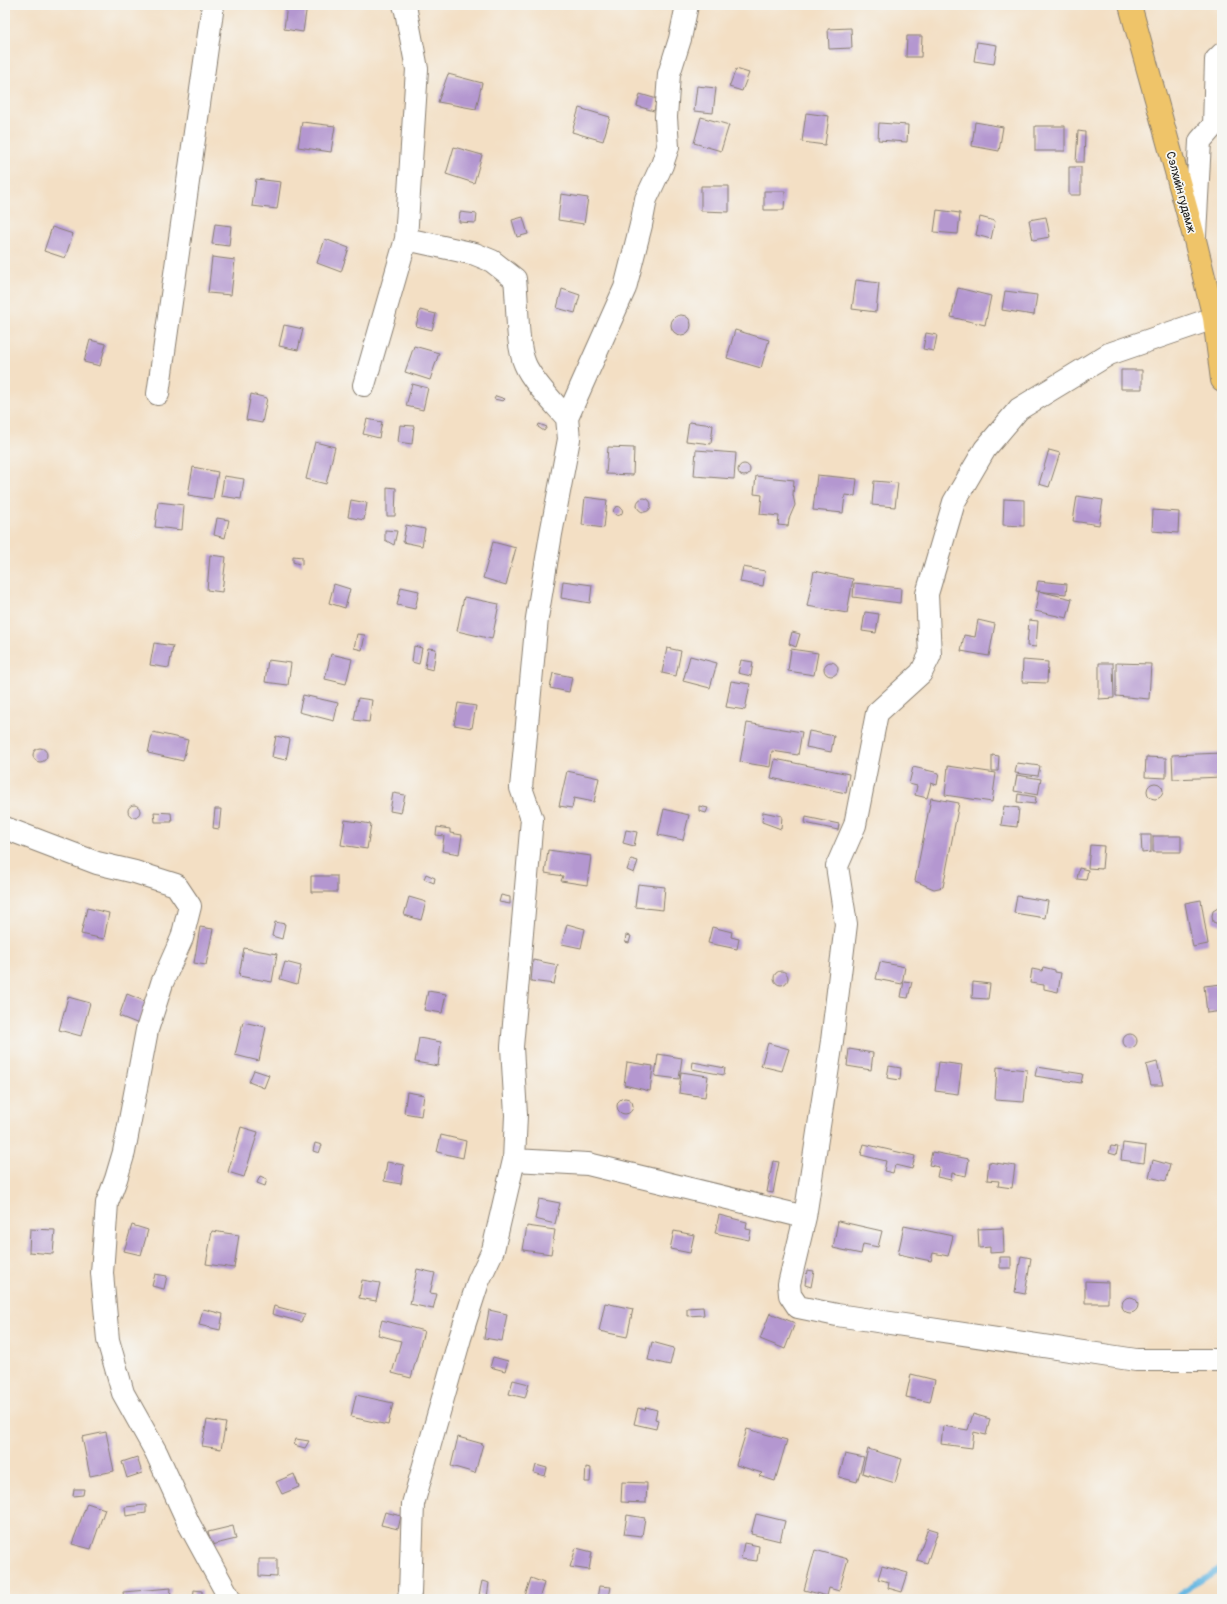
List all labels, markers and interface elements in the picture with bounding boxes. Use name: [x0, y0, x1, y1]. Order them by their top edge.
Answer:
street label: Сэлхийн гудамж: [1162, 150, 1199, 235]

